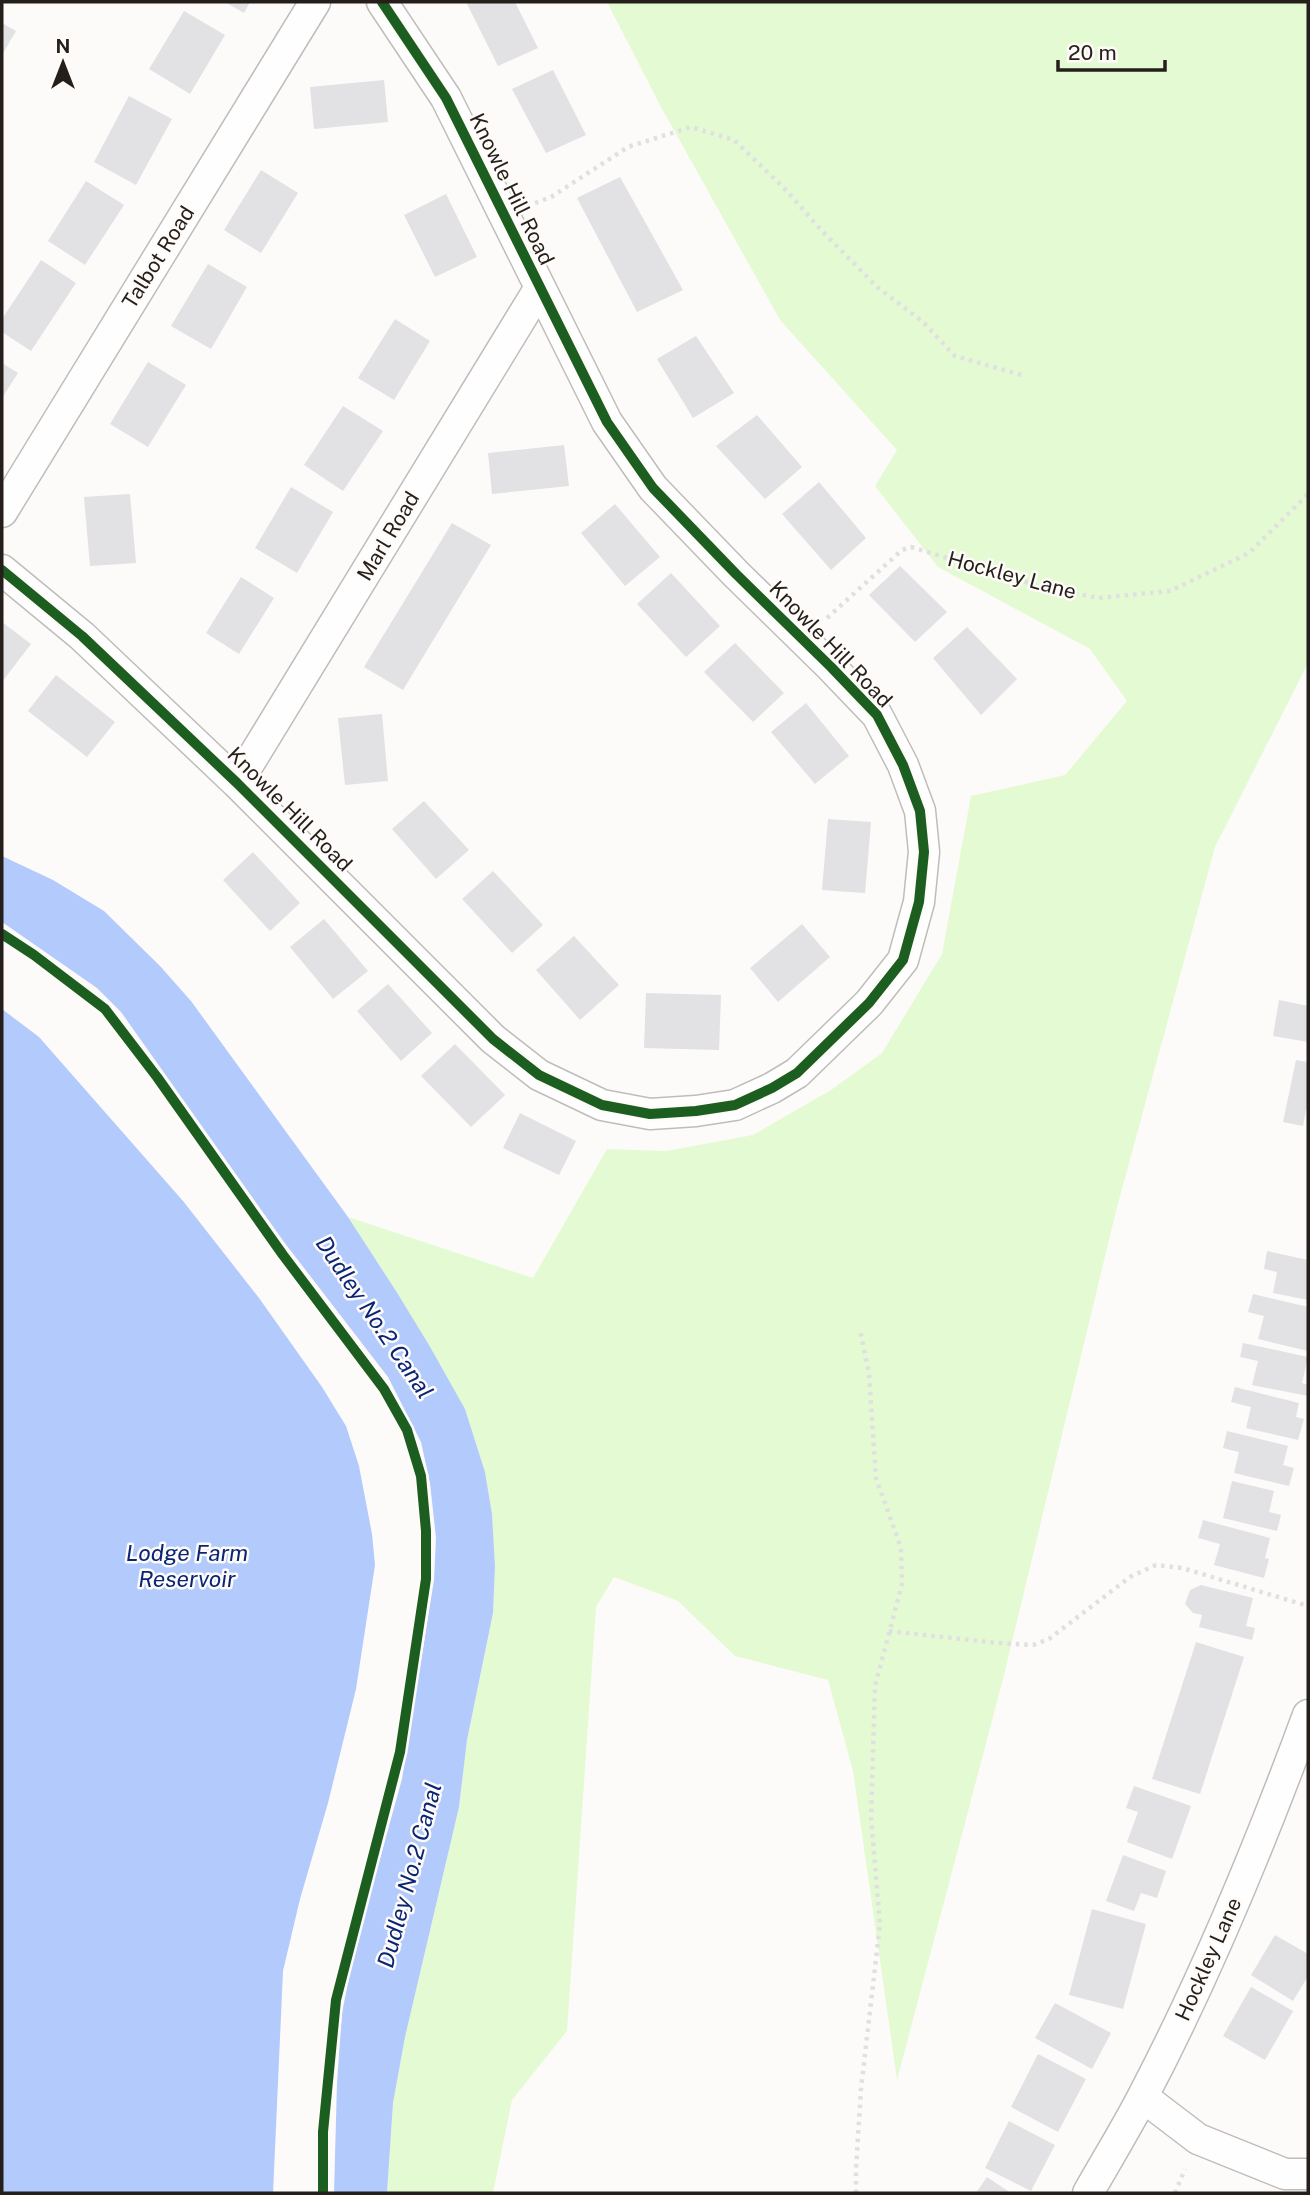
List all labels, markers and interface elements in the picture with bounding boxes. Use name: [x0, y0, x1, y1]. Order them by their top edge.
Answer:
north arrow: [28, 28, 98, 98]
scale bar: [1058, 28, 1165, 72]
text: N: [56, 35, 70, 57]
text: 20 m: [1068, 40, 1117, 65]
street label: Knowle Hill Road: [464, 109, 560, 269]
street label: Talbot Road: [117, 201, 199, 313]
street label: Marl Road: [352, 487, 424, 585]
street label: Hockley Lane: [945, 546, 1079, 604]
street label: Knowle Hill Road: [764, 576, 898, 712]
street label: Knowle Hill Road: [222, 741, 358, 877]
water label: Dudley No.2 Canal: [311, 1231, 439, 1403]
water label: Lodge Farm Reservoir: [126, 1539, 248, 1592]
water label: Dudley No.2 Canal: [371, 1780, 447, 1970]
street label: Hockley Lane: [1170, 1894, 1246, 2024]

